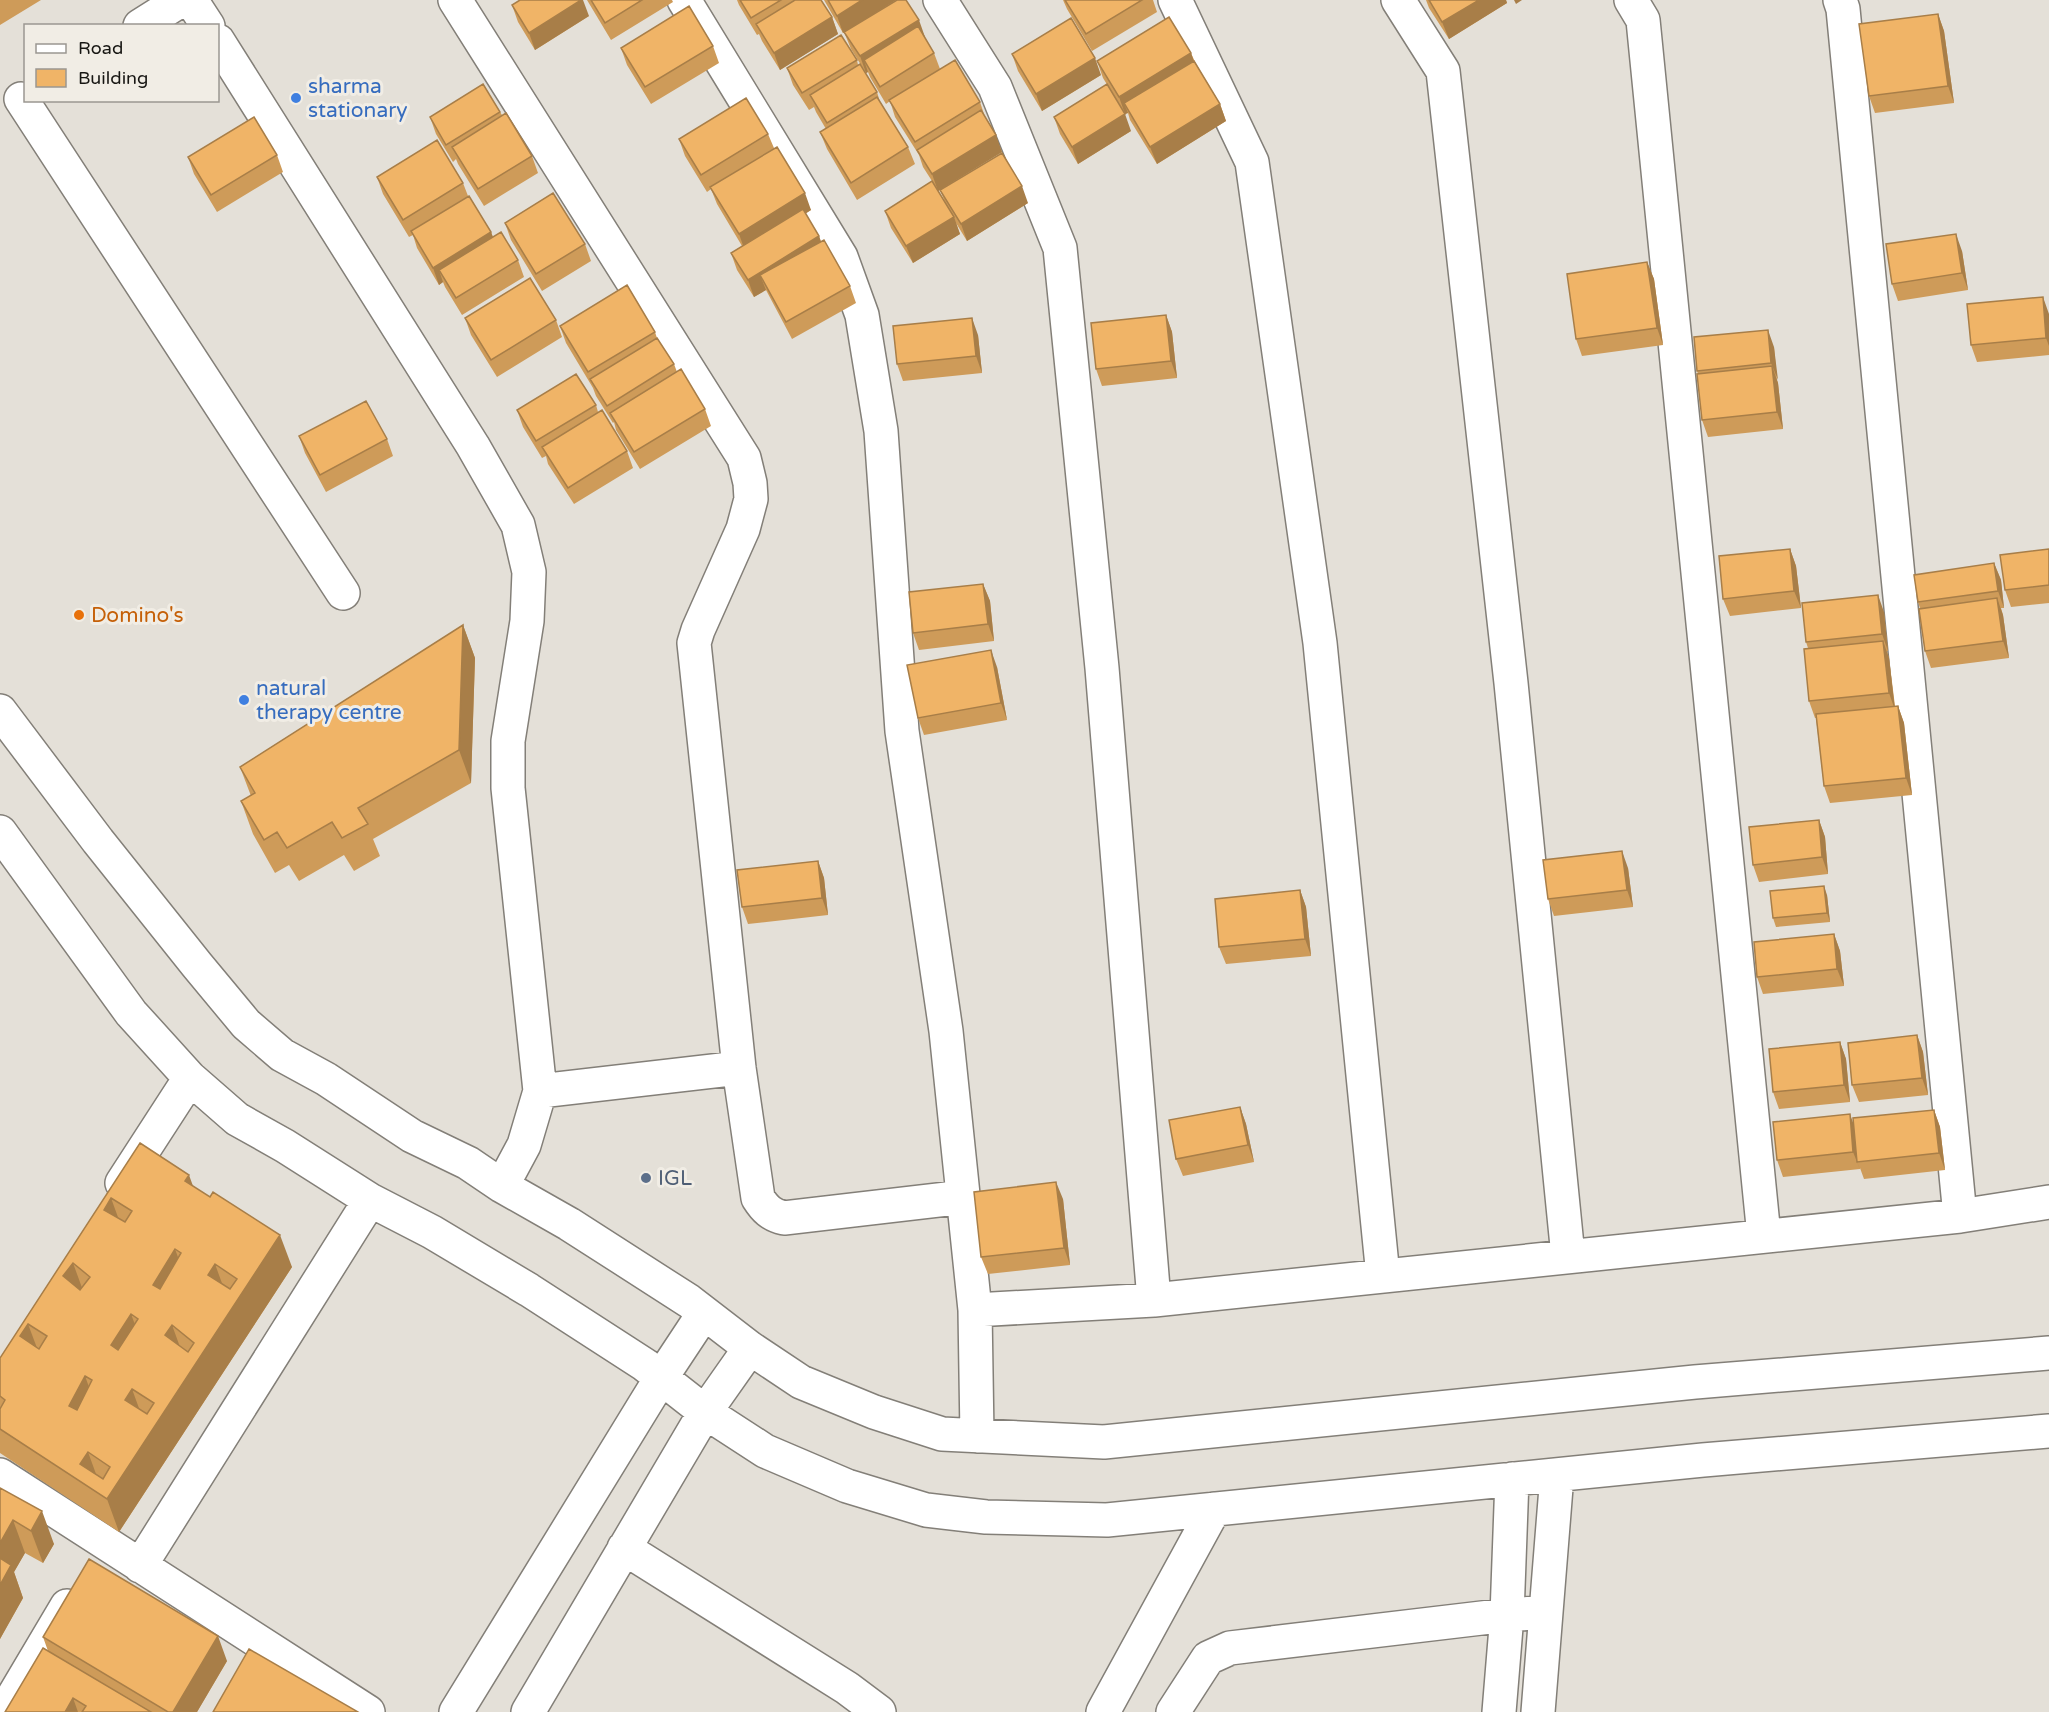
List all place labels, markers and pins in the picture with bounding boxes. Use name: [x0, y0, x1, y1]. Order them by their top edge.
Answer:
place label: sharma stationary: [308, 74, 408, 123]
marker: sharma stationary: [289, 91, 303, 105]
place label: Domino's: [91, 603, 184, 628]
marker: Domino's: [72, 608, 86, 622]
place label: natural therapy centre: [256, 676, 402, 725]
marker: natural therapy centre: [237, 693, 251, 707]
place label: IGL: [658, 1166, 692, 1191]
marker: IGL: [639, 1171, 653, 1185]

